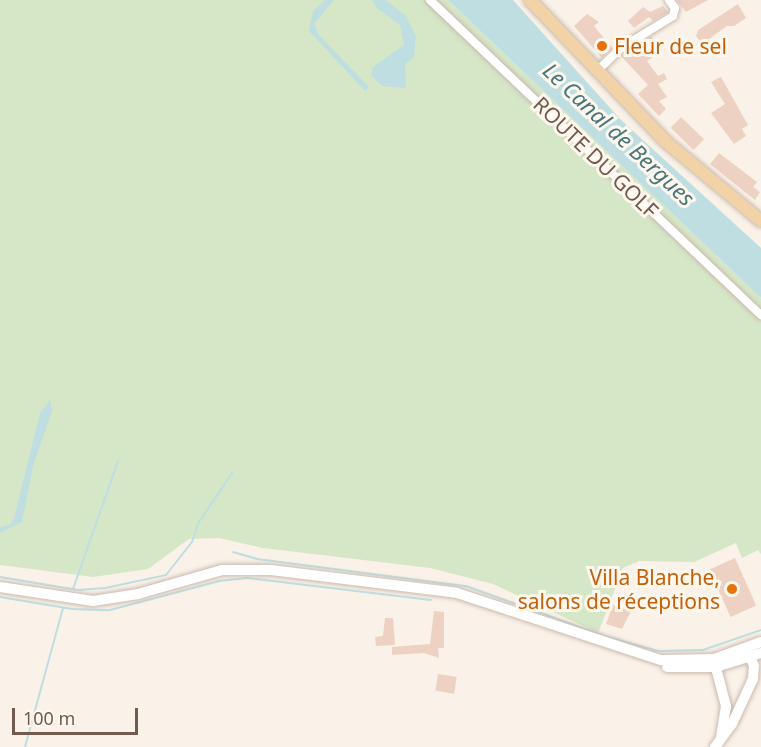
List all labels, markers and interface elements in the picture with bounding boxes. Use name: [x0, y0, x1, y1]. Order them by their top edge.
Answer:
place label: Fleur de sel: [614, 33, 727, 59]
marker: Fleur de sel: [595, 39, 609, 53]
water label: Le Canal de Bergues: [538, 57, 700, 211]
street label: ROUTE DU GOLF: [528, 91, 664, 223]
place label: Villa Blanche, salons de réceptions: [518, 564, 720, 614]
marker: Villa Blanche, salons de réceptions: [725, 582, 739, 596]
scale bar: [15, 696, 141, 734]
text: 100 m: [23, 706, 75, 730]

